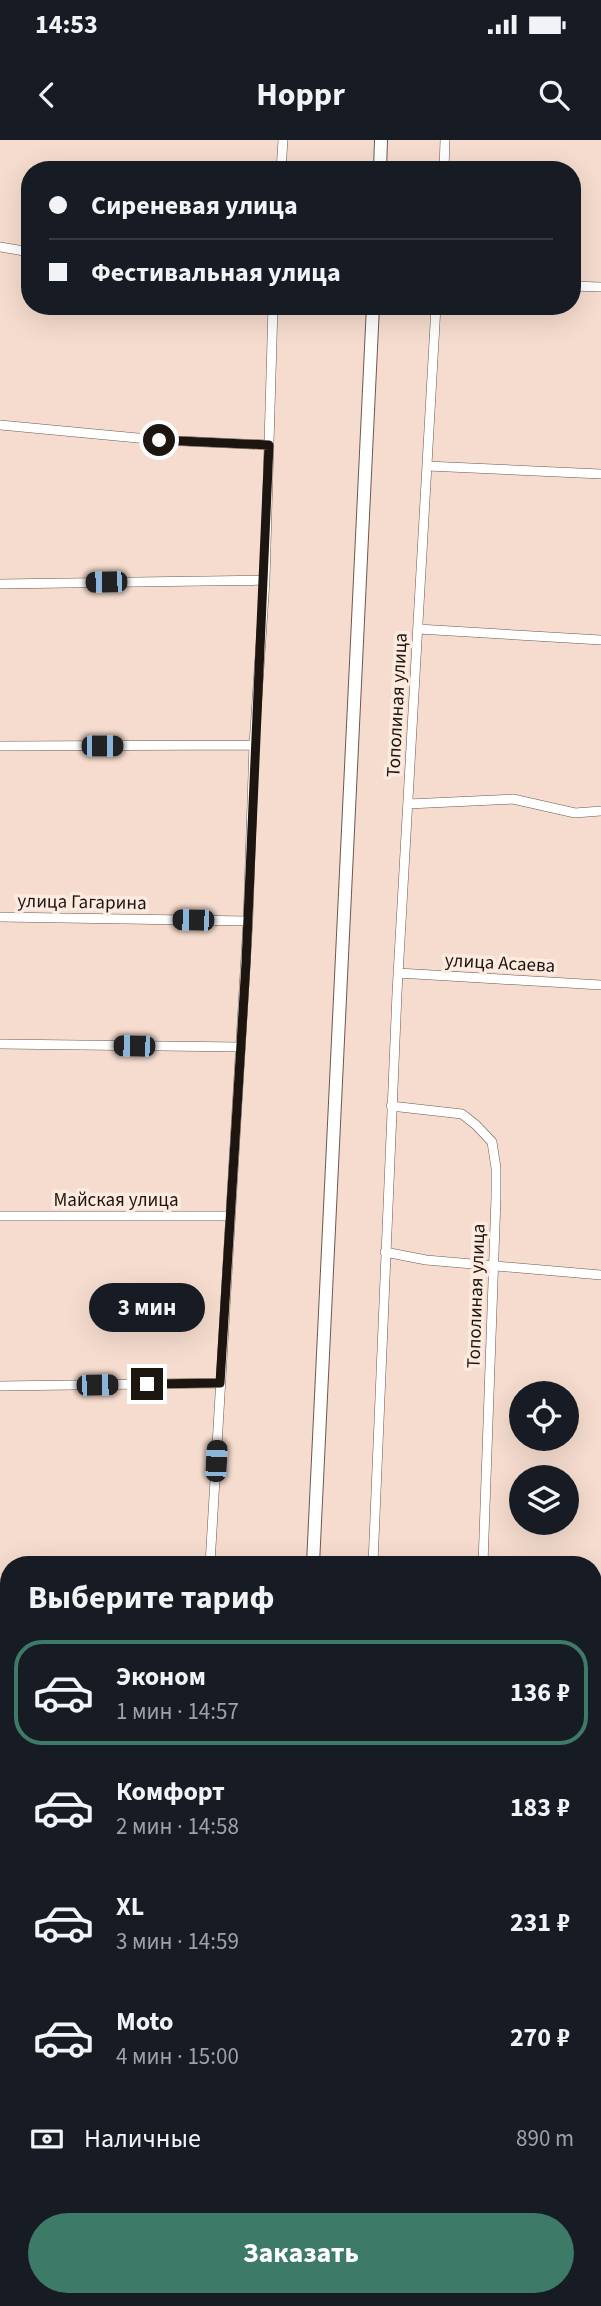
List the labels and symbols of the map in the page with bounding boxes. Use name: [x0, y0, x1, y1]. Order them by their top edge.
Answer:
route start: [143, 424, 175, 456]
car: [85, 571, 128, 593]
street label: Тополиная улица: [380, 632, 415, 778]
car: [82, 736, 124, 757]
street label: улица Гагарина: [17, 888, 147, 917]
car: [172, 909, 215, 931]
street label: улица Асаева: [444, 947, 556, 980]
car: [113, 1035, 156, 1057]
street label: Майская улица: [54, 1187, 178, 1214]
street label: Тополиная улица: [460, 1223, 493, 1369]
callout: 3 мин: [89, 1282, 205, 1332]
route end: [131, 1368, 163, 1400]
car: [76, 1374, 119, 1396]
car: [205, 1439, 228, 1483]

